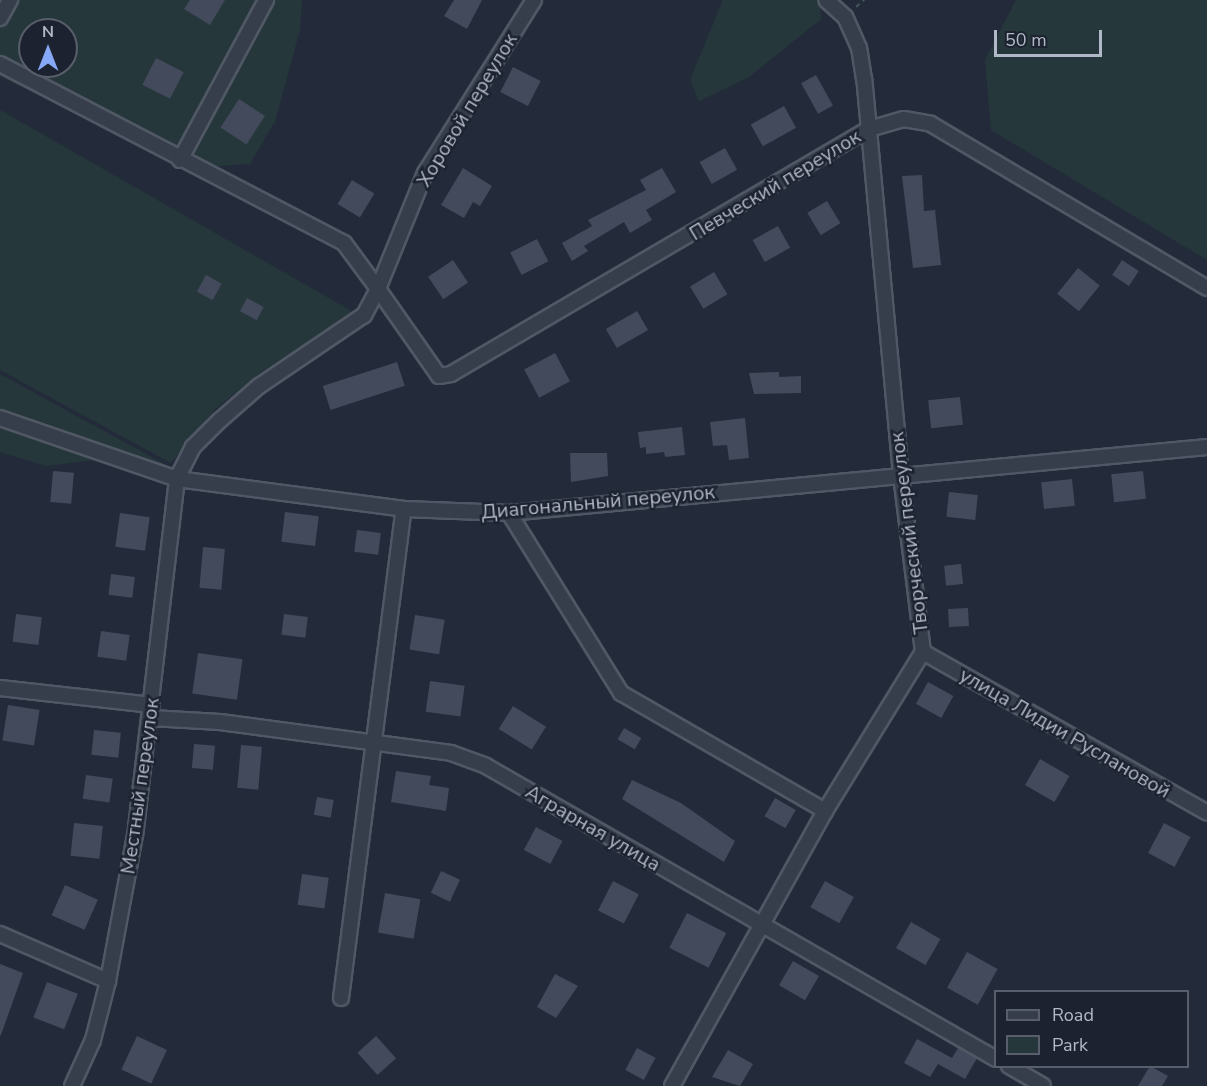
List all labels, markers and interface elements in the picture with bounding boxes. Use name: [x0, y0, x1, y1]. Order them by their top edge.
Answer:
north arrow: [18, 18, 78, 78]
scale bar: [997, 18, 1105, 56]
text: N: [42, 21, 54, 43]
text: 50 m: [1005, 28, 1047, 52]
street label: Хоровой переулок: [412, 29, 522, 191]
street label: Певческий переулок: [685, 124, 865, 246]
street label: Творческий переулок: [885, 431, 933, 635]
street label: Диагональный переулок: [480, 480, 716, 524]
street label: улица Лидии Руслановой: [955, 663, 1175, 803]
street label: Местный переулок: [116, 696, 164, 876]
street label: Аграрная улица: [521, 780, 665, 876]
legend: [994, 990, 1189, 1068]
text: Road: [1052, 1003, 1094, 1027]
text: Park: [1052, 1033, 1088, 1057]

